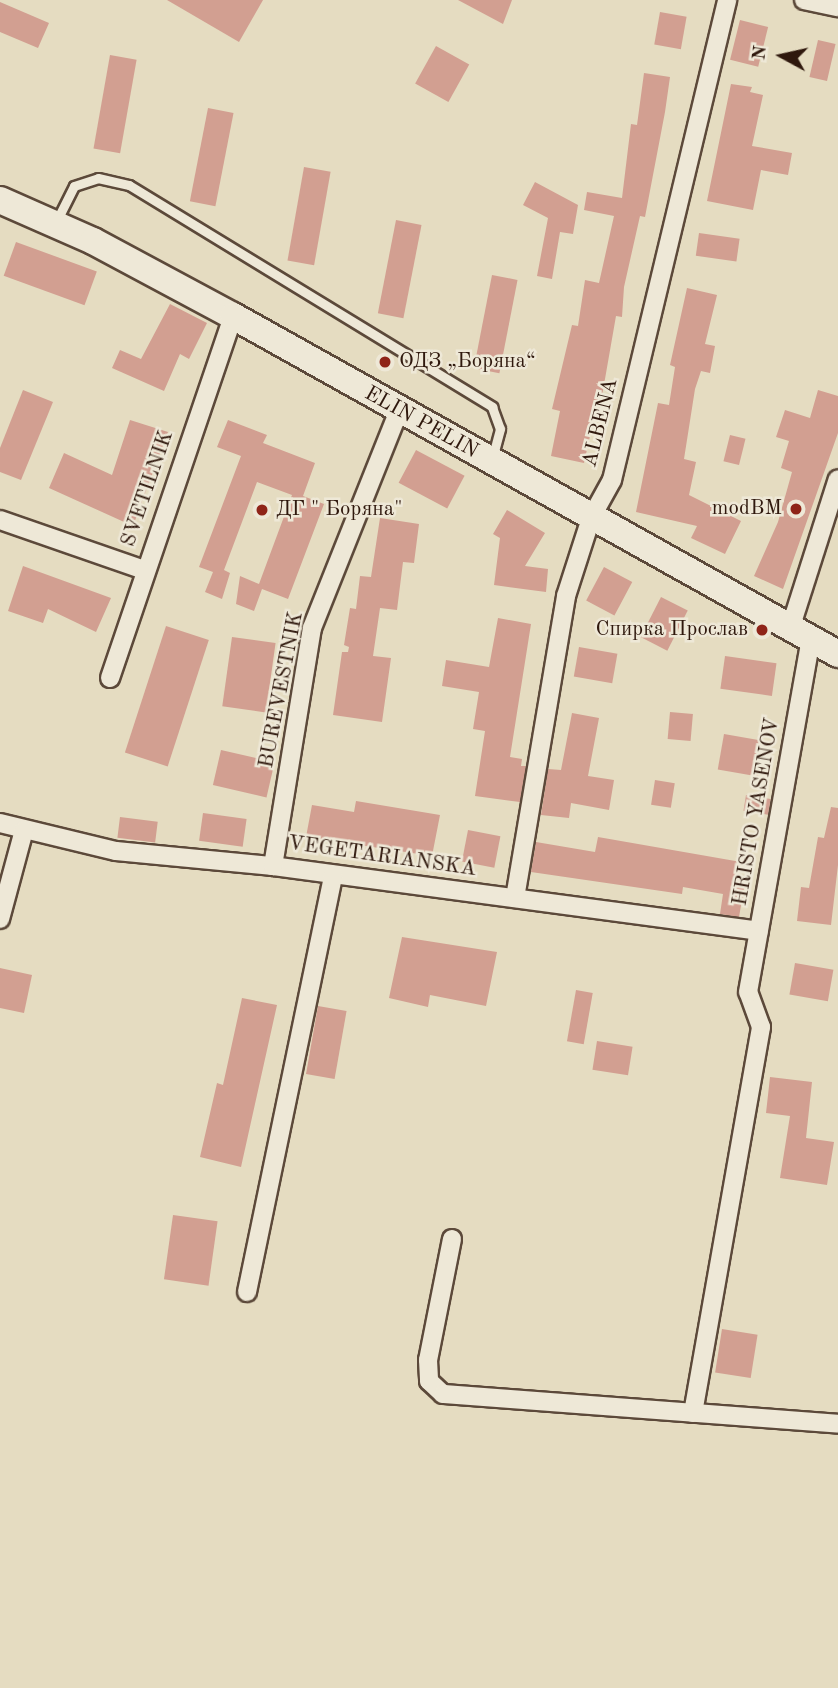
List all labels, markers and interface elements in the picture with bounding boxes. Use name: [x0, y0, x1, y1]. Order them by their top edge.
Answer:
north arrow: [747, 21, 817, 91]
text: N: [750, 44, 771, 62]
place label: ОДЗ „Боряна“: [399, 349, 536, 375]
marker: ОДЗ „Боряна“: [377, 354, 393, 370]
street label: ALBENA: [578, 376, 624, 470]
street label: ELIN PELIN: [360, 381, 482, 465]
street label: SVETILNIK: [116, 428, 180, 550]
place label: modBM: [712, 496, 782, 522]
place label: ДГ " Боряна": [276, 497, 402, 523]
marker: modBM: [788, 501, 804, 517]
marker: ДГ " Боряна": [254, 502, 270, 518]
street label: BUREVESTNIK: [254, 610, 310, 770]
place label: Спирка Прослав: [595, 617, 748, 643]
marker: Спирка Прослав: [754, 622, 770, 638]
street label: HRISTO YASENOV: [728, 716, 786, 908]
street label: VEGETARIANSKA: [286, 831, 478, 883]

